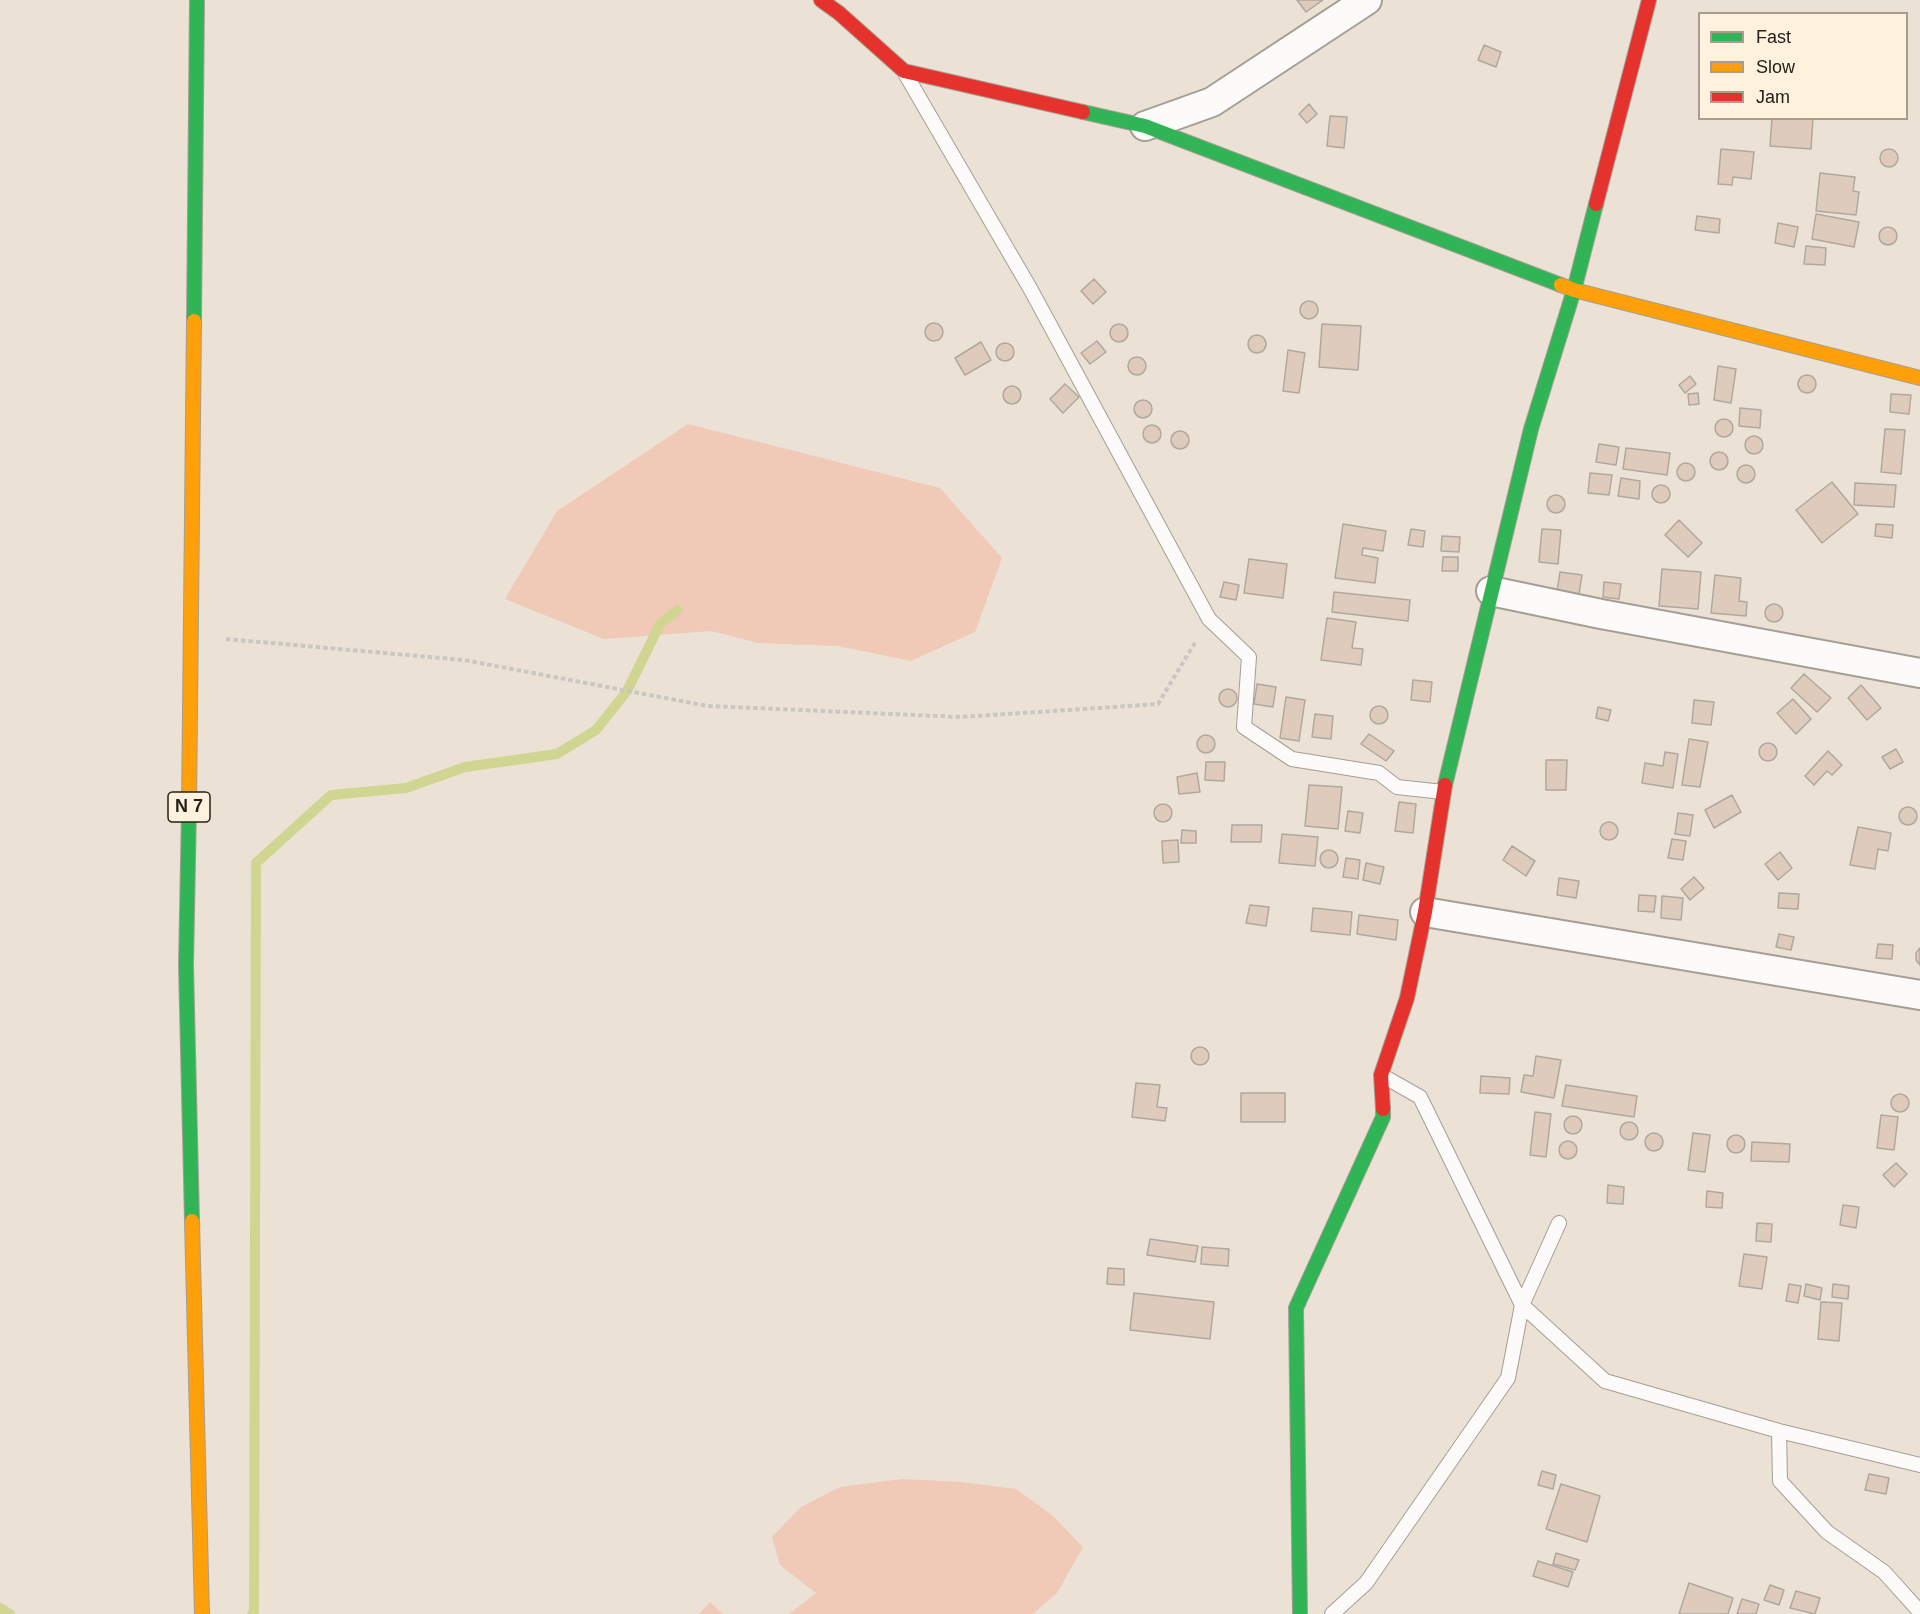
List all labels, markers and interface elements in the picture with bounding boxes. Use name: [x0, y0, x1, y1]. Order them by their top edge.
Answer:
legend: [1698, 12, 1908, 120]
text: Fast: [1756, 27, 1791, 47]
text: Slow: [1756, 57, 1795, 77]
text: Jam: [1756, 87, 1790, 107]
road number: N 7: [168, 792, 210, 822]

